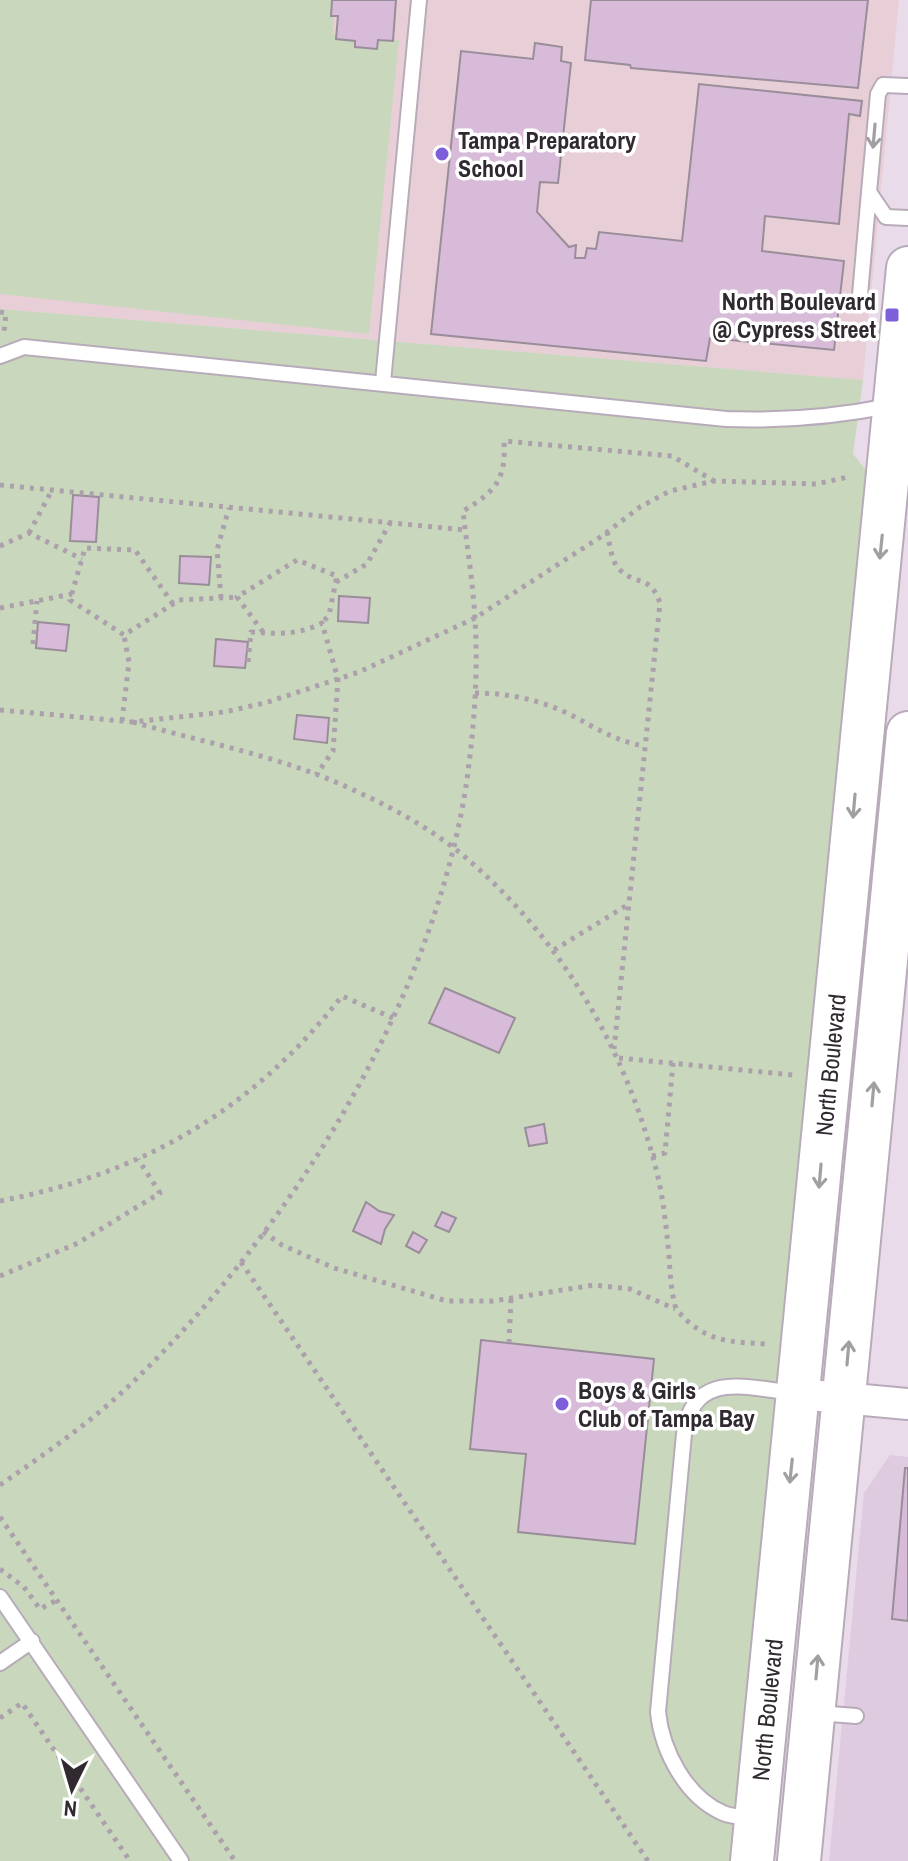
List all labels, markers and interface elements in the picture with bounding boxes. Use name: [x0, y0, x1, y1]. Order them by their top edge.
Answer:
one-way arrow: [866, 122, 881, 149]
place label: Tampa Preparatory School: [458, 124, 636, 184]
marker: Tampa Preparatory School: [433, 145, 451, 163]
place label: North Boulevard @ Cypress Street: [712, 285, 876, 345]
marker: North Boulevard @ Cypress Street: [883, 306, 901, 324]
one-way arrow: [873, 533, 888, 560]
one-way arrow: [847, 792, 862, 819]
street label: North Boulevard: [807, 992, 853, 1137]
one-way arrow: [866, 1081, 881, 1108]
one-way arrow: [812, 1162, 827, 1189]
one-way arrow: [841, 1340, 856, 1367]
place label: Boys & Girls Club of Tampa Bay: [578, 1374, 755, 1434]
marker: Boys & Girls Club of Tampa Bay: [553, 1395, 571, 1413]
one-way arrow: [783, 1457, 798, 1484]
street label: North Boulevard: [744, 1637, 790, 1782]
one-way arrow: [809, 1654, 824, 1681]
north arrow: [32, 1749, 112, 1829]
text: N: [62, 1793, 78, 1824]

